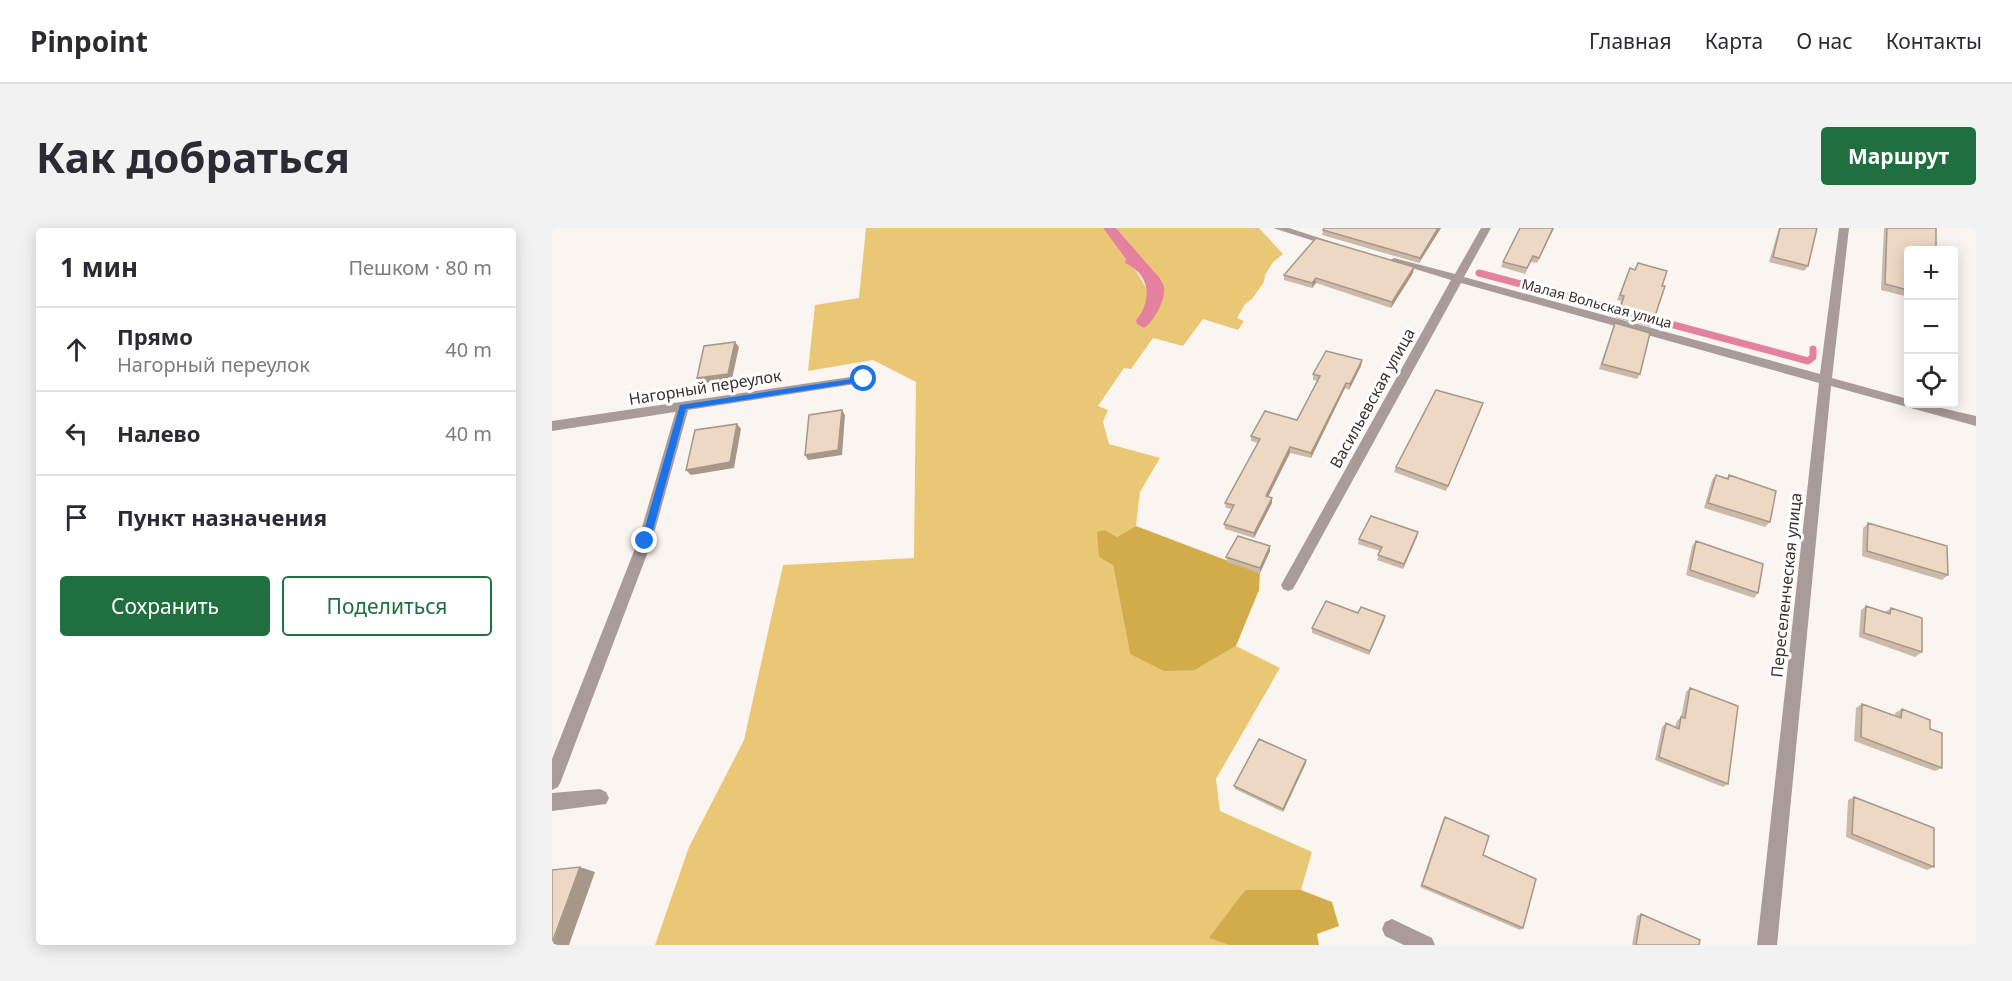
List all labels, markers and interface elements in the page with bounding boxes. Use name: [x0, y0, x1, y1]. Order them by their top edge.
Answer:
text: Pinpoint: [30, 22, 148, 60]
text: Главная: [1589, 27, 1672, 55]
text: Карта: [1705, 27, 1763, 55]
text: О нас: [1796, 27, 1853, 55]
text: Контакты: [1886, 27, 1982, 55]
button: Маршрут: [1821, 127, 1976, 185]
text: Как добраться: [36, 128, 350, 185]
map controls: [1904, 246, 1958, 408]
button: +: [1904, 246, 1958, 300]
text: 1 мин: [60, 249, 138, 285]
text: Пешком · 80 m: [348, 254, 492, 281]
street label: Малая Вольская улица: [1520, 274, 1674, 332]
button: −: [1904, 300, 1958, 354]
text: Прямо: [117, 321, 193, 351]
street label: Васильевская улица: [1324, 324, 1420, 472]
icon: ahead: [60, 333, 93, 366]
text: 40 m: [445, 336, 492, 363]
text: Нагорный переулок: [117, 351, 310, 378]
button: locate: [1904, 354, 1958, 408]
street label: Нагорный переулок: [627, 364, 783, 410]
route start: [850, 365, 876, 391]
icon: left: [60, 417, 93, 450]
text: Налево: [117, 418, 200, 448]
text: 40 m: [445, 420, 492, 447]
street label: Переселенческая улица: [1765, 492, 1807, 678]
icon: arrive: [60, 501, 93, 534]
text: Пункт назначения: [117, 502, 327, 532]
route end: [631, 527, 657, 553]
button: Сохранить: [60, 576, 270, 636]
button: Поделиться: [282, 576, 492, 636]

